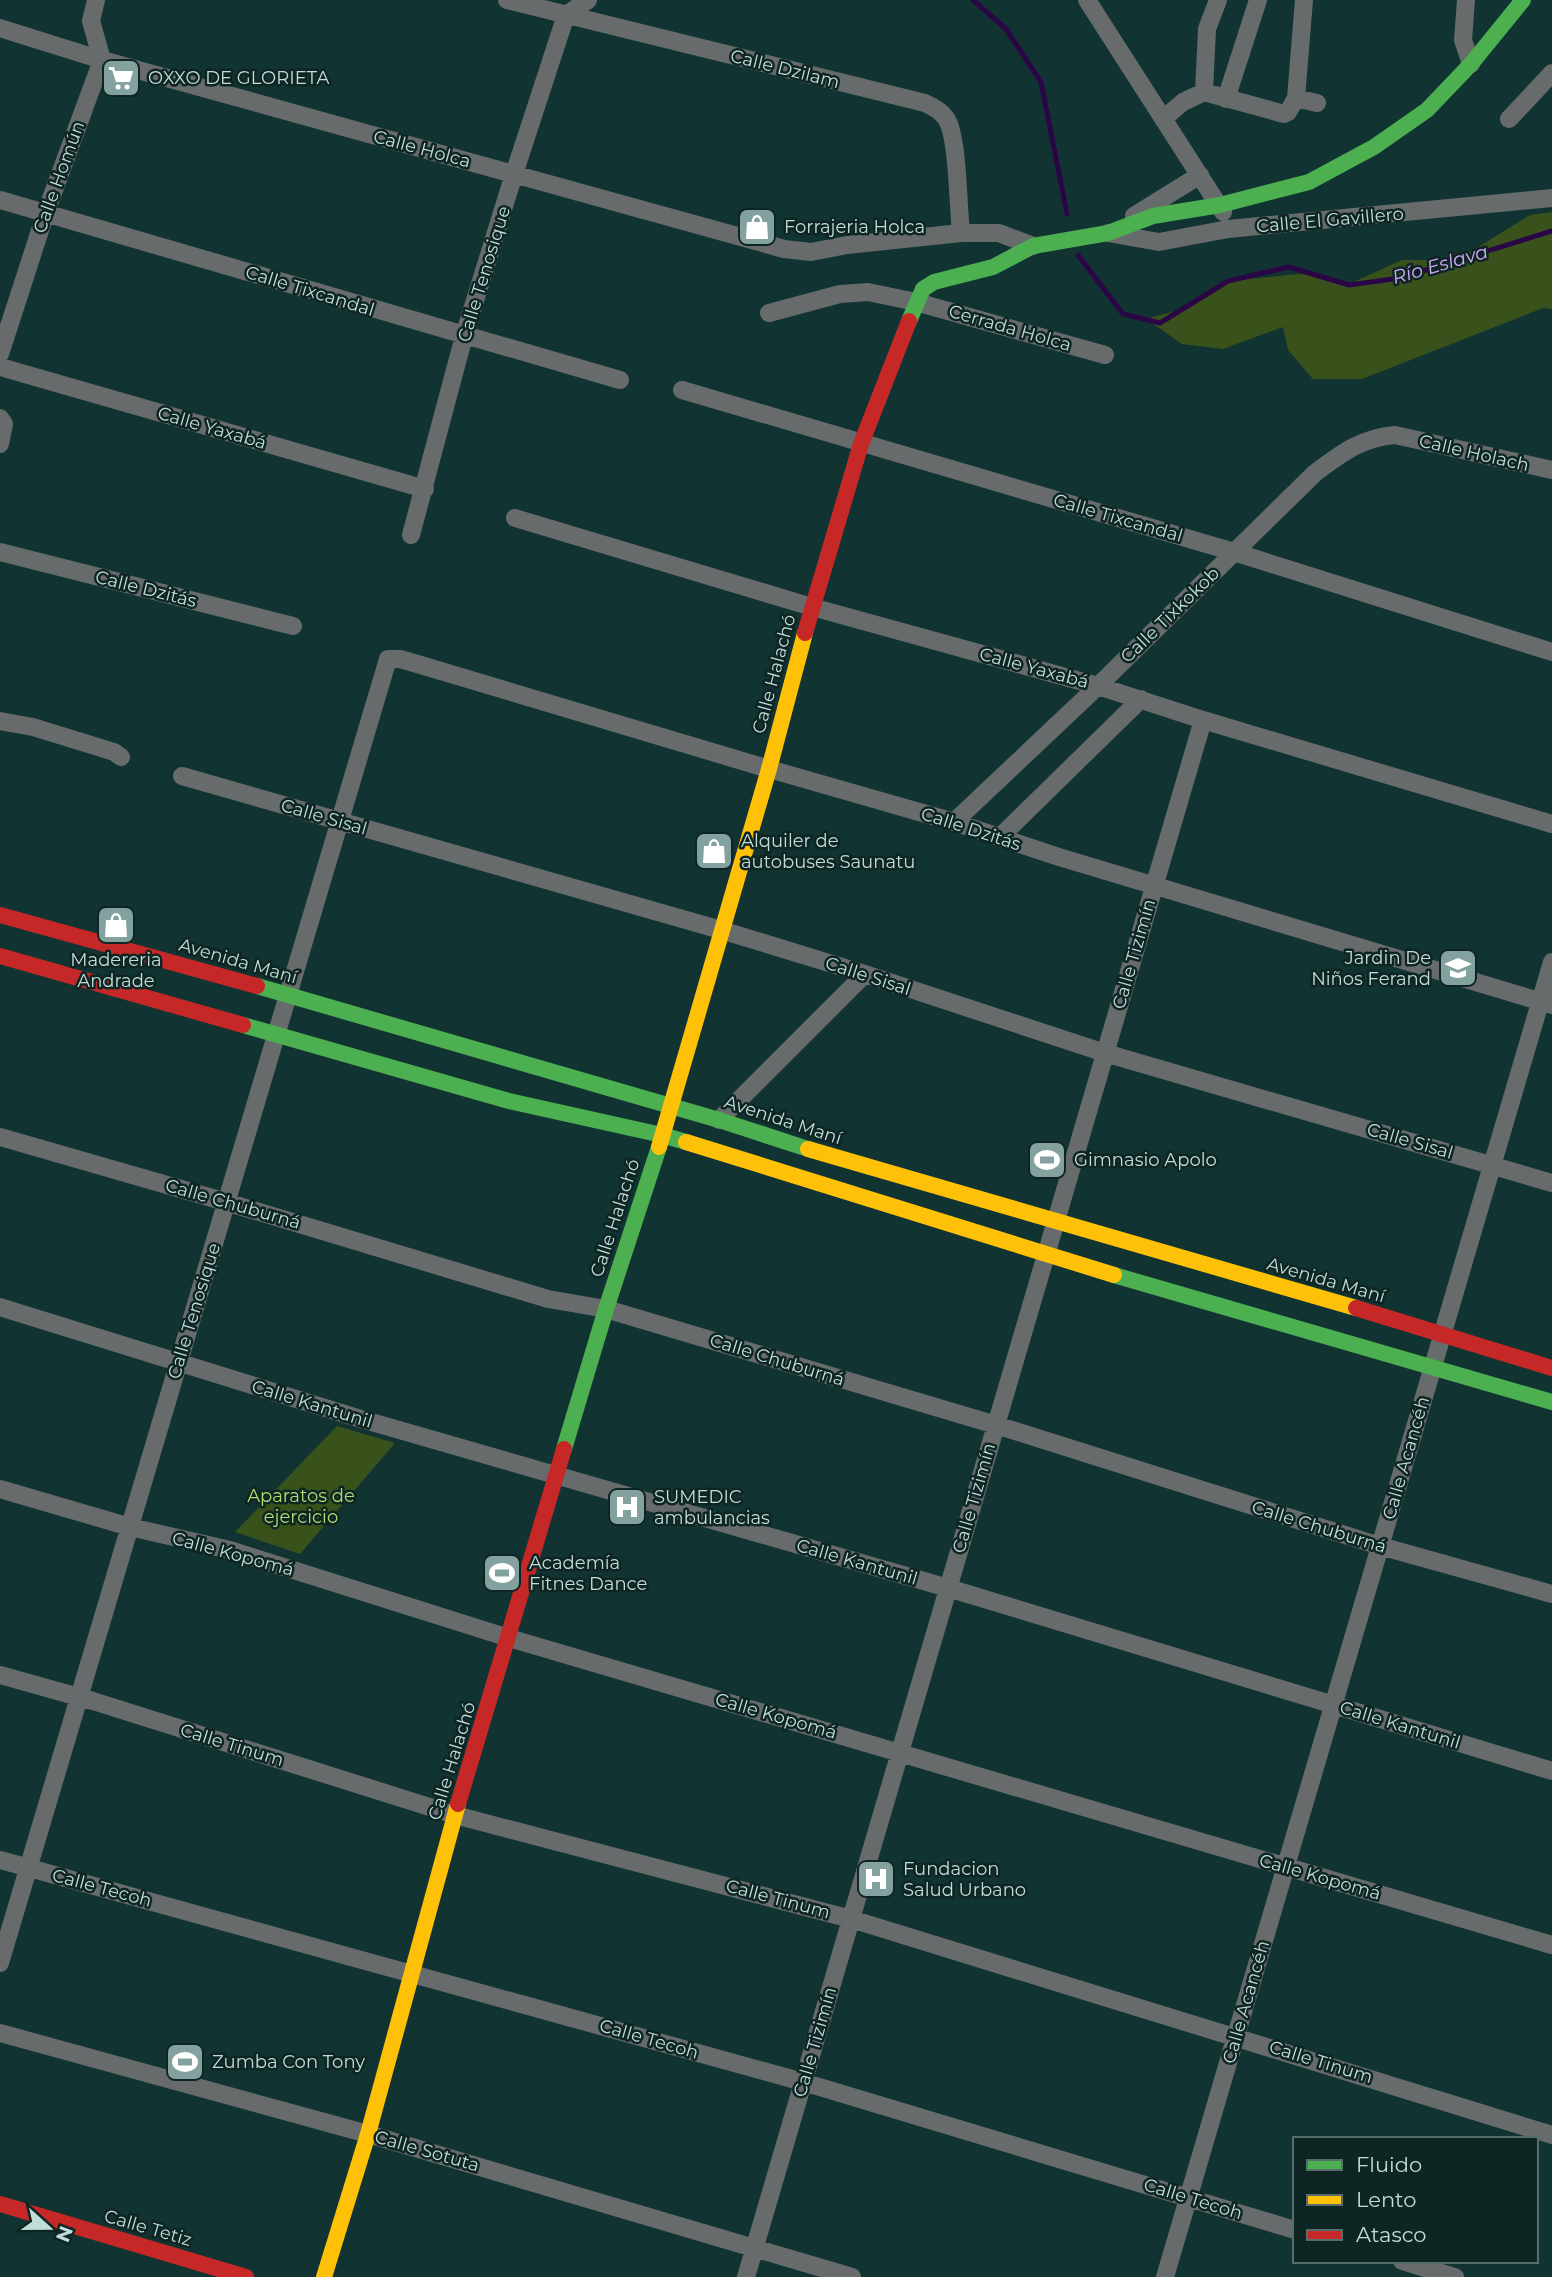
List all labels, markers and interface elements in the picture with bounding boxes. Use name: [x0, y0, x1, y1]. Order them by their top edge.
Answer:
street label: Calle Dzilam: [728, 45, 842, 93]
supermarket icon: OXXO DE GLORIETA: [100, 57, 142, 99]
place label: OXXO DE GLORIETA: [148, 67, 329, 89]
street label: Calle Homún: [29, 118, 89, 236]
street label: Calle Holca: [371, 125, 473, 173]
street label: Calle Tenosique: [453, 203, 515, 345]
street label: Calle El Gavillero: [1255, 203, 1405, 237]
shop icon: Forrajeria Holca: [736, 206, 778, 248]
place label: Forrajeria Holca: [784, 216, 925, 238]
water label: Río Eslava: [1390, 240, 1491, 289]
street label: Calle Tixcandal: [243, 261, 377, 321]
street label: Cerrada Holca: [946, 300, 1074, 356]
street label: Calle Yaxabá: [155, 402, 269, 454]
street label: Calle Holach: [1417, 430, 1531, 476]
street label: Calle Tixcandal: [1051, 489, 1185, 547]
street label: Calle Tixkokob: [1116, 562, 1224, 668]
street label: Calle Dzitás: [93, 566, 199, 612]
street label: Calle Halachó: [747, 612, 801, 736]
street label: Calle Yaxabá: [977, 643, 1091, 693]
street label: Calle Sisal: [278, 794, 370, 840]
street label: Calle Dzitás: [918, 803, 1024, 856]
shop icon: Alquiler de autobuses Saunatu: [693, 830, 735, 872]
place label: Alquiler de autobuses Saunatu: [741, 830, 915, 873]
street label: Calle Tizimín: [1108, 896, 1160, 1012]
shop icon: Madereria Andrade: [95, 904, 137, 946]
street label: Avenida Maní: [176, 934, 301, 989]
place label: Jardin De Niños Ferand: [1311, 947, 1431, 990]
school or university icon: Jardin De Niños Ferand: [1437, 947, 1479, 989]
place label: Madereria Andrade: [70, 949, 162, 992]
street label: Calle Sisal: [822, 952, 914, 1000]
street label: Avenida Maní: [722, 1091, 846, 1150]
street label: Calle Sisal: [1364, 1118, 1456, 1164]
sports icon: Gimnasio Apolo: [1026, 1139, 1068, 1181]
place label: Gimnasio Apolo: [1074, 1149, 1217, 1171]
street label: Calle Halachó: [586, 1156, 644, 1280]
street label: Calle Chuburná: [163, 1174, 303, 1234]
street label: Calle Tenosique: [163, 1240, 225, 1382]
street label: Avenida Maní: [1264, 1253, 1389, 1308]
street label: Calle Chuburná: [707, 1329, 847, 1391]
street label: Calle Kantunil: [249, 1375, 375, 1433]
street label: Calle Acancéh: [1378, 1394, 1434, 1522]
street label: Calle Tizimín: [948, 1440, 1000, 1556]
park label: Aparatos de ejercicio: [247, 1485, 355, 1528]
hospital icon: SUMEDIC ambulancias: [606, 1486, 648, 1528]
place label: SUMEDIC ambulancias: [654, 1486, 770, 1529]
street label: Calle Chuburná: [1249, 1496, 1389, 1558]
street label: Calle Kopomá: [170, 1527, 296, 1581]
street label: Calle Kantunil: [794, 1534, 920, 1590]
sports icon: Academía Fitnes Dance: [481, 1552, 523, 1594]
place label: Academía Fitnes Dance: [529, 1552, 648, 1595]
street label: Calle Kopomá: [713, 1688, 839, 1744]
street label: Calle Kantunil: [1337, 1696, 1463, 1754]
street label: Calle Halachó: [424, 1699, 480, 1823]
street label: Calle Tinum: [178, 1719, 286, 1771]
street label: Calle Kopomá: [1257, 1849, 1383, 1905]
hospital icon: Fundacion Salud Urbano: [855, 1858, 897, 1900]
place label: Fundacion Salud Urbano: [903, 1858, 1026, 1901]
street label: Calle Tecoh: [50, 1864, 154, 1912]
street label: Calle Tinum: [723, 1875, 833, 1923]
street label: Calle Acancéh: [1218, 1938, 1274, 2066]
street label: Calle Tizimín: [789, 1984, 841, 2100]
street label: Calle Tecoh: [597, 2014, 701, 2064]
street label: Calle Tinum: [1267, 2036, 1375, 2088]
sports icon: Zumba Con Tony: [164, 2041, 206, 2083]
place label: Zumba Con Tony: [212, 2051, 365, 2073]
street label: Calle Sotuta: [372, 2126, 482, 2176]
legend: [1293, 2137, 1538, 2263]
text: Fluido: [1356, 2152, 1422, 2177]
street label: Calle Tecoh: [1141, 2174, 1245, 2224]
text: Lento: [1356, 2187, 1416, 2212]
north arrow: [14, 2193, 84, 2263]
street label: Calle Tetiz: [102, 2205, 194, 2251]
text: Atasco: [1356, 2222, 1427, 2247]
text: N: [51, 2223, 78, 2245]

